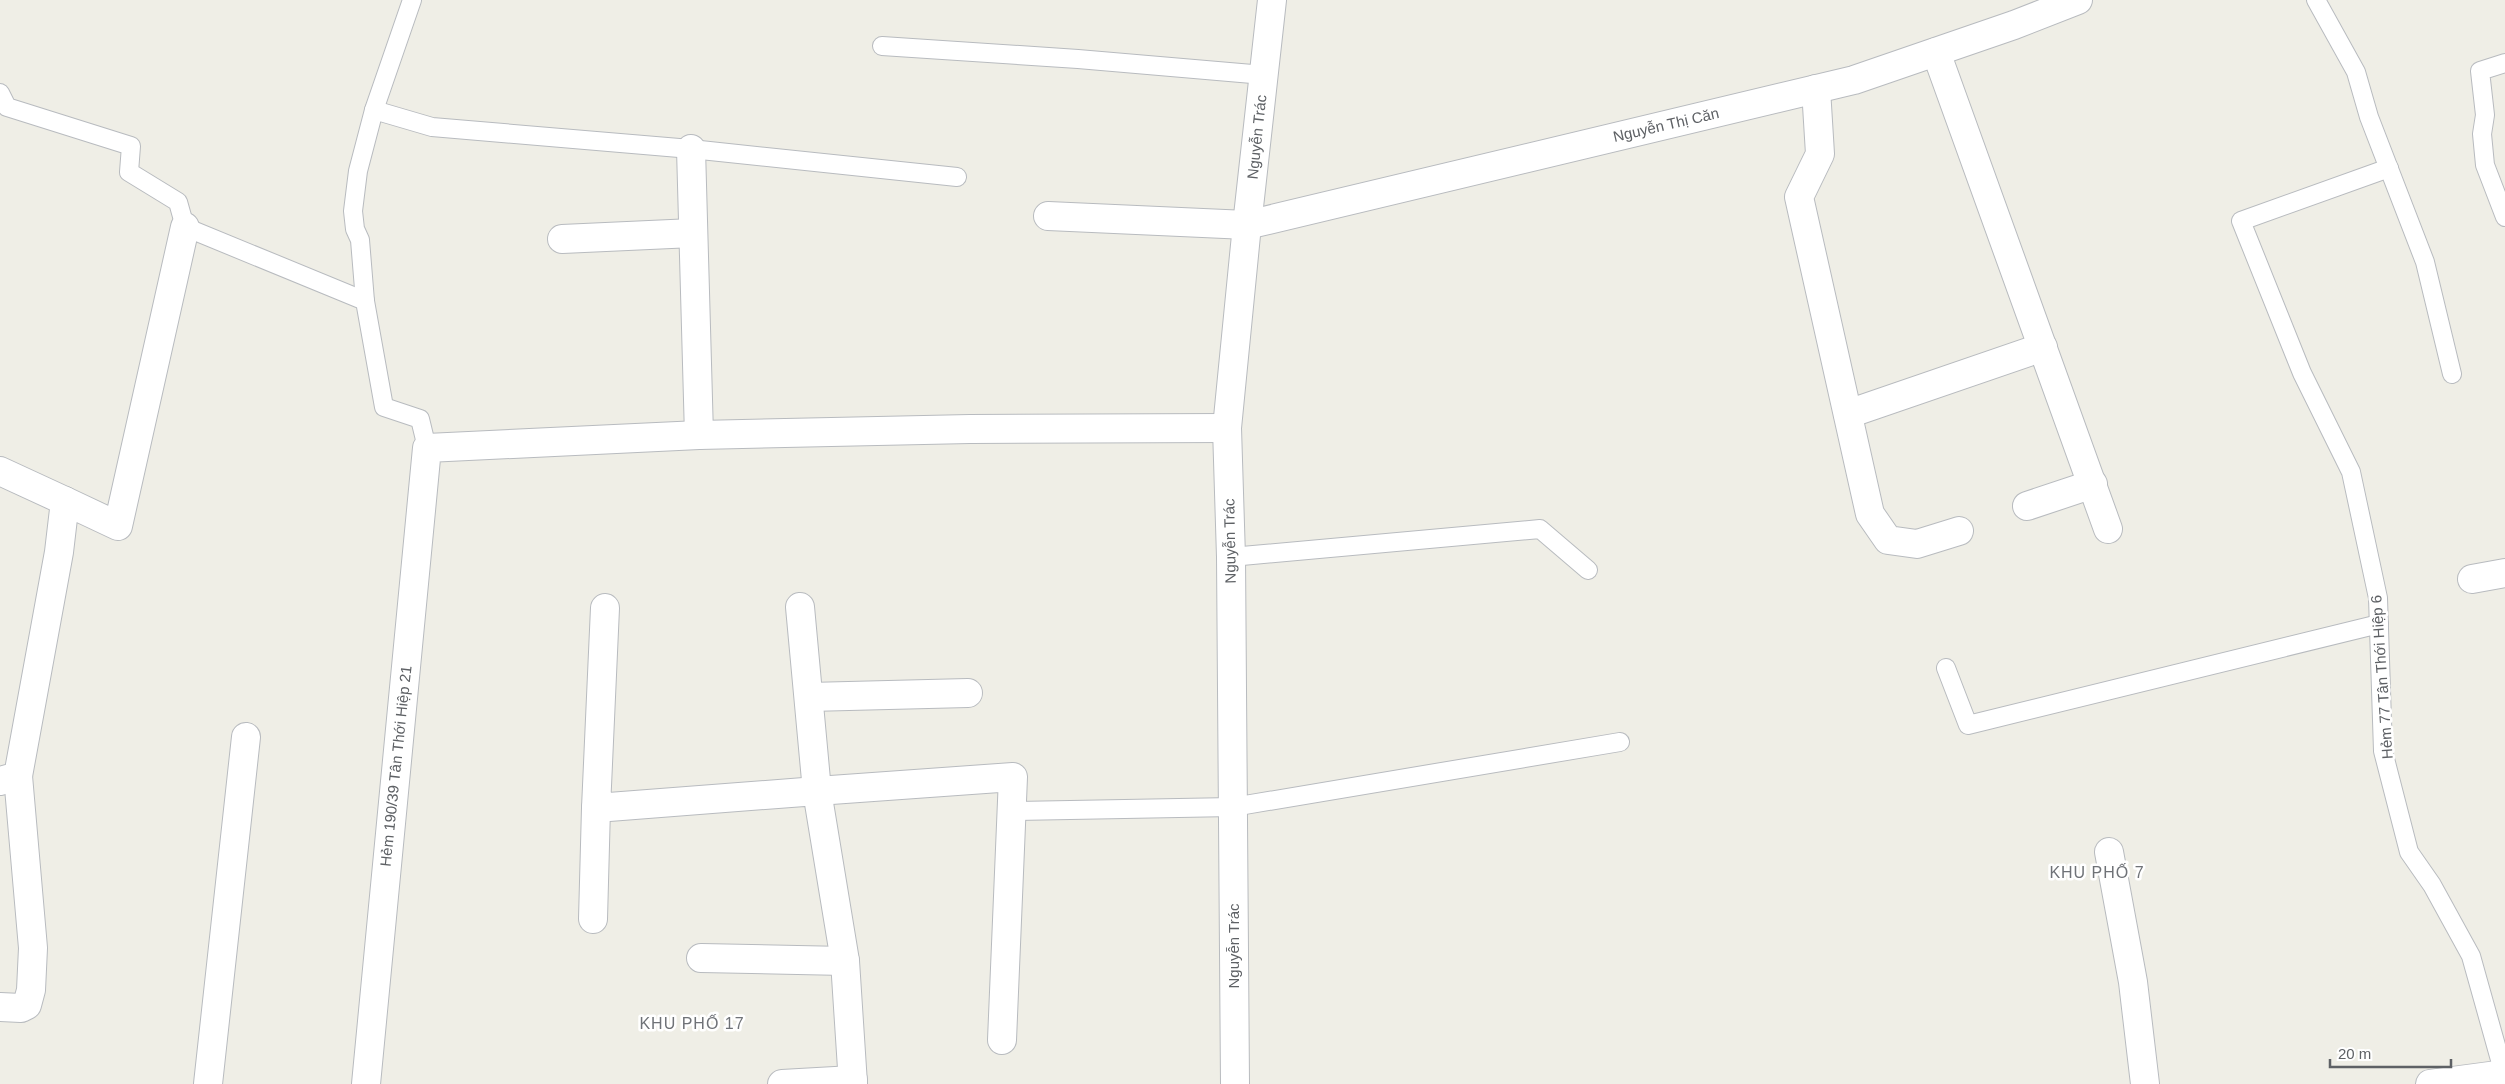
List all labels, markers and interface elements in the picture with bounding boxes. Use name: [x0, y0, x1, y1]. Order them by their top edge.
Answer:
street label: Nguyễn Trác: [1244, 93, 1269, 180]
street label: Nguyễn Thị Căn: [1611, 104, 1720, 145]
street label: Nguyễn Trác: [1220, 498, 1239, 584]
street label: Hẻm 77 Tân Thới Hiệp 6: [2367, 594, 2396, 760]
street label: Hẻm 190/39 Tân Thới Hiệp 21: [376, 665, 415, 867]
district label: KHU PHỐ 7: [2049, 862, 2145, 881]
street label: Nguyễn Trác: [1225, 903, 1242, 989]
district label: KHU PHỐ 17: [639, 1013, 745, 1032]
scale bar: [2330, 1036, 2451, 1068]
text: 20 m: [2338, 1045, 2371, 1062]

